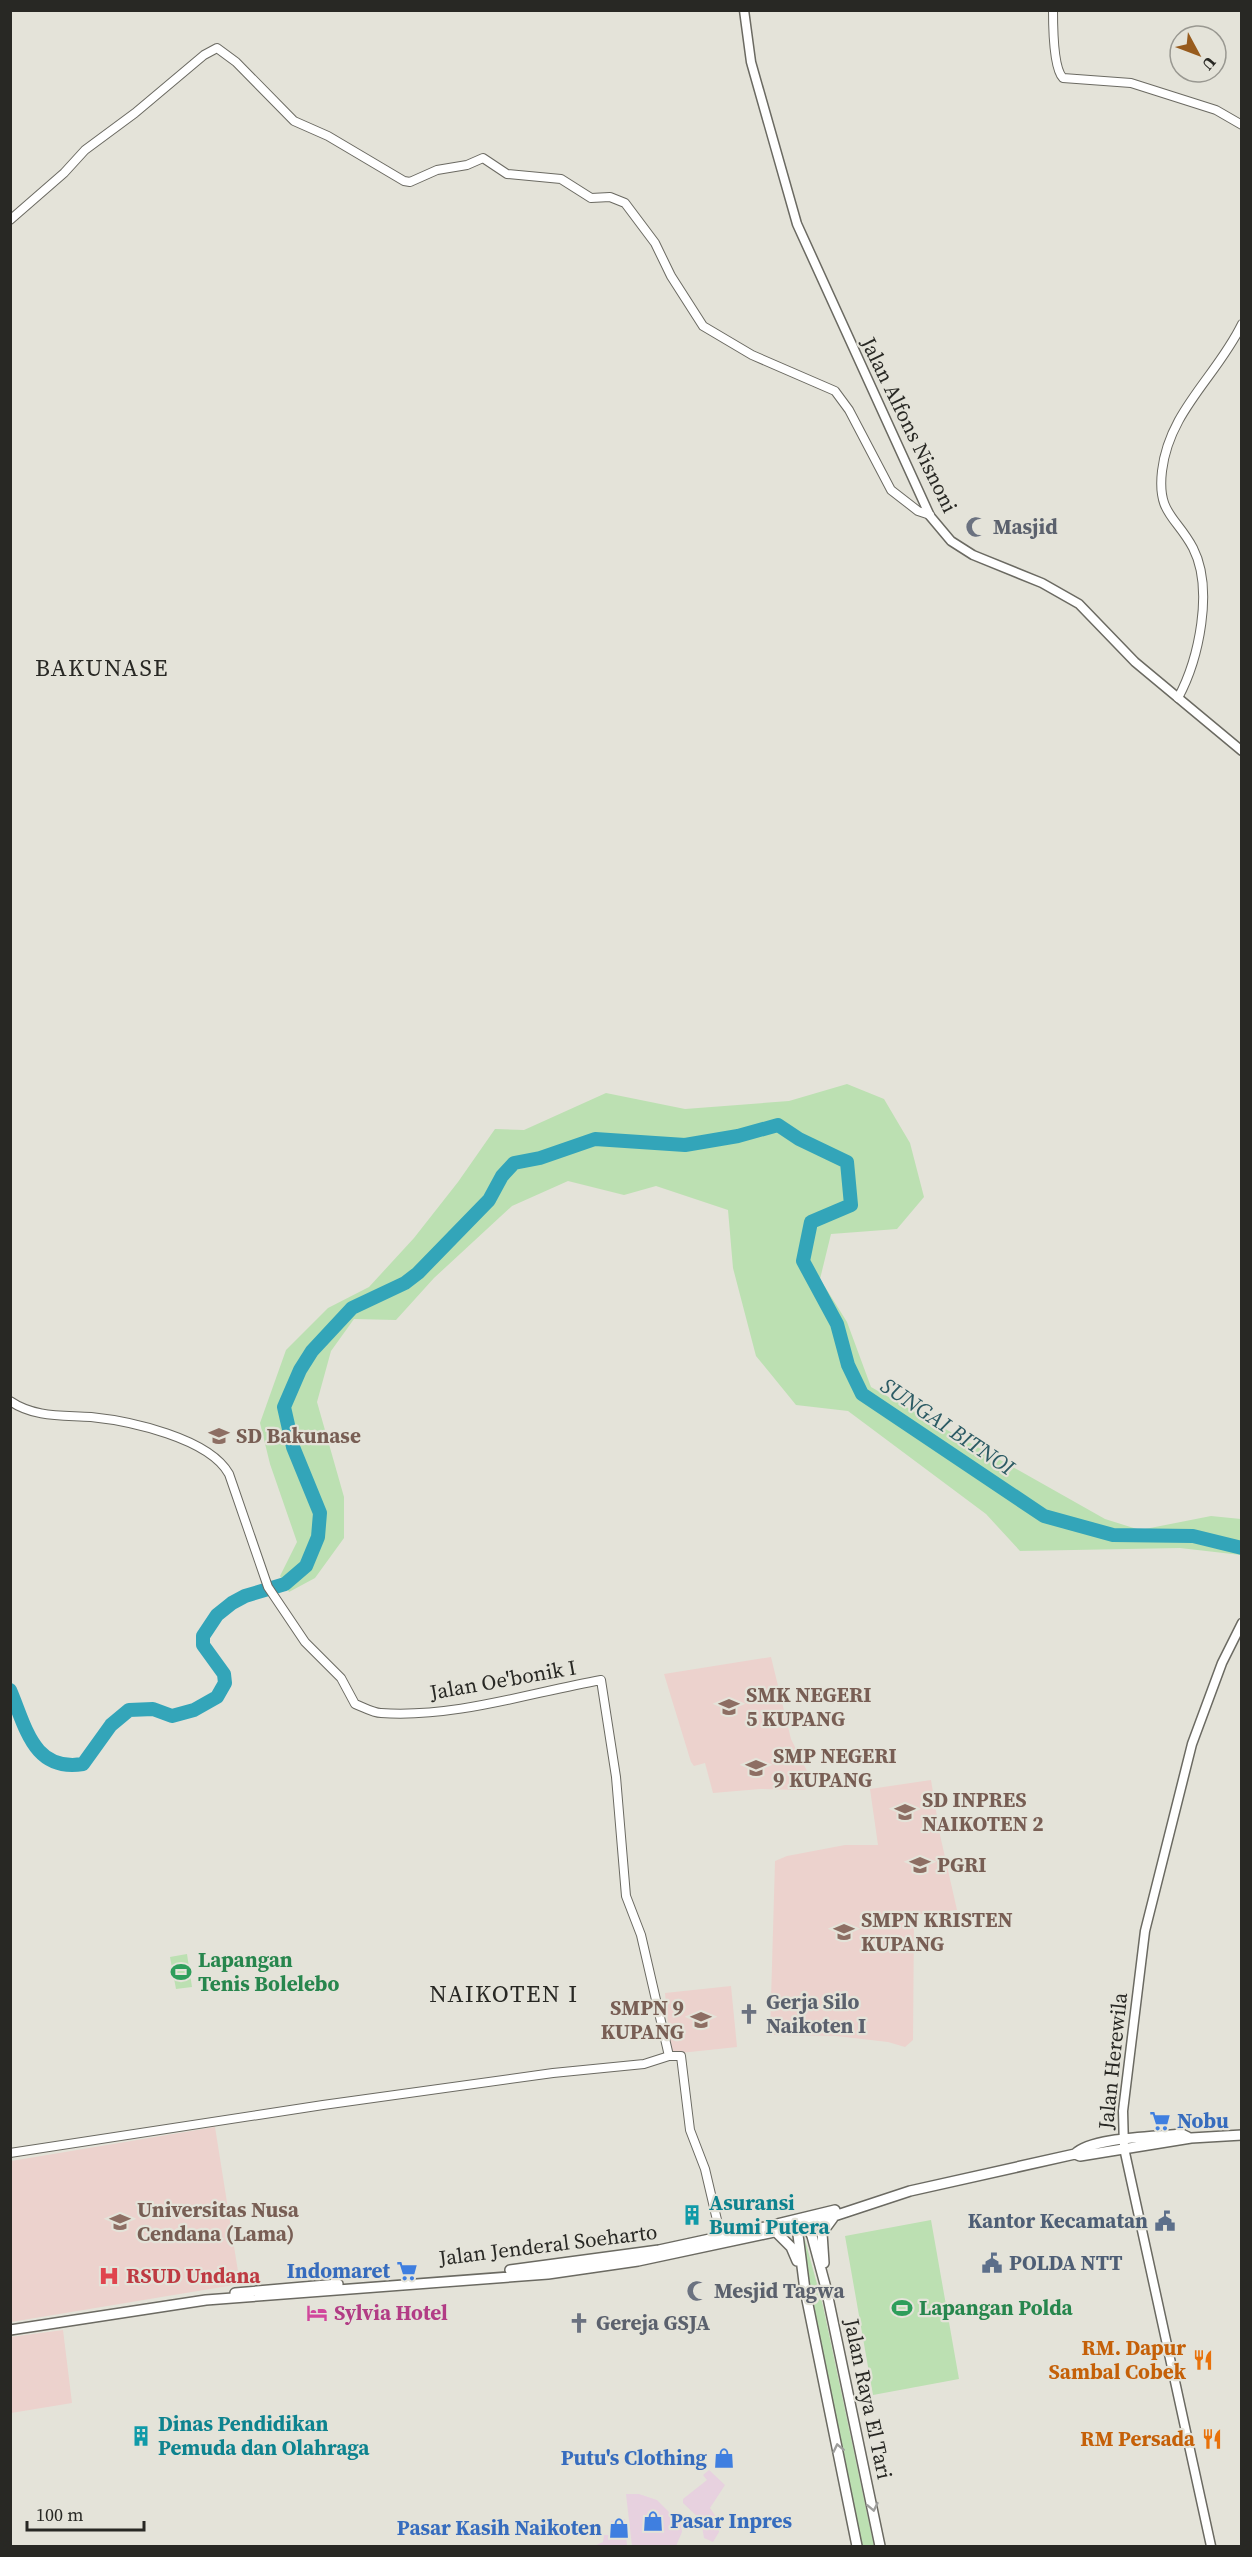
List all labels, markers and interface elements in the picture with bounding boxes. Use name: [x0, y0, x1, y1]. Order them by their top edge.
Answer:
north arrow: [1168, 24, 1228, 84]
text: U: [1197, 52, 1221, 76]
street label: Jalan Alfons Nisnoni: [854, 331, 965, 517]
place label: Masjid: [993, 512, 1058, 541]
mosque icon: Masjid: [964, 515, 988, 539]
district label: BAKUNASE: [35, 651, 169, 684]
water label: SUNGAI BITNOI: [875, 1370, 1022, 1483]
place label: SD Bakunase: [236, 1421, 361, 1450]
school or university icon: SD Bakunase: [207, 1424, 231, 1448]
street label: Jalan Oe'bonik I: [427, 1652, 578, 1707]
place label: SMK NEGERI 5 KUPANG: [746, 1680, 871, 1733]
school or university icon: SMK NEGERI 5 KUPANG: [717, 1695, 741, 1719]
place label: SMP NEGERI 9 KUPANG: [773, 1741, 897, 1794]
school or university icon: SMP NEGERI 9 KUPANG: [744, 1756, 768, 1780]
place label: SD INPRES NAIKOTEN 2: [922, 1785, 1044, 1838]
school or university icon: SD INPRES NAIKOTEN 2: [893, 1800, 917, 1824]
place label: PGRI: [937, 1850, 986, 1879]
school or university icon: PGRI: [908, 1853, 932, 1877]
place label: SMPN KRISTEN KUPANG: [861, 1905, 1013, 1958]
school or university icon: SMPN KRISTEN KUPANG: [832, 1920, 856, 1944]
place label: Lapangan Tenis Bolelebo: [198, 1945, 340, 1998]
sports icon: Lapangan Tenis Bolelebo: [169, 1960, 193, 1984]
district label: NAIKOTEN I: [429, 1977, 579, 2010]
place label: Gerja Silo Naikoten I: [766, 1987, 866, 2040]
street label: Jalan Herewila: [1091, 1991, 1134, 2132]
place label: SMPN 9 KUPANG: [601, 1993, 684, 2046]
church icon: Gerja Silo Naikoten I: [737, 2002, 761, 2026]
school or university icon: SMPN 9 KUPANG: [689, 2008, 713, 2032]
place label: Nobu: [1177, 2106, 1229, 2135]
supermarket icon: Nobu: [1148, 2109, 1172, 2133]
place label: Asuransi Bumi Putera: [709, 2188, 831, 2241]
place label: Universitas Nusa Cendana (Lama): [137, 2195, 300, 2248]
building icon: Asuransi Bumi Putera: [680, 2203, 704, 2227]
place label: Kantor Kecamatan: [968, 2206, 1148, 2235]
public building icon: Kantor Kecamatan: [1153, 2209, 1177, 2233]
school or university icon: Universitas Nusa Cendana (Lama): [108, 2210, 132, 2234]
street label: Jalan Jenderal Soeharto: [436, 2217, 659, 2272]
place label: POLDA NTT: [1009, 2248, 1123, 2277]
public building icon: POLDA NTT: [980, 2251, 1004, 2275]
place label: Indomaret: [287, 2256, 390, 2285]
supermarket icon: Indomaret: [395, 2259, 419, 2283]
place label: RSUD Undana: [126, 2261, 261, 2290]
hospital icon: RSUD Undana: [97, 2264, 121, 2288]
place label: Mesjid Tagwa: [714, 2276, 845, 2305]
mosque icon: Mesjid Tagwa: [685, 2279, 709, 2303]
place label: Lapangan Polda: [919, 2293, 1074, 2322]
sports icon: Lapangan Polda: [890, 2296, 914, 2320]
place label: Sylvia Hotel: [334, 2298, 448, 2327]
hotel icon: Sylvia Hotel: [305, 2301, 329, 2325]
place label: Gereja GSJA: [596, 2308, 710, 2337]
church icon: Gereja GSJA: [567, 2311, 591, 2335]
street label: Jalan Raya El Tari: [837, 2315, 900, 2482]
place label: RM. Dapur Sambal Cobek: [1048, 2333, 1186, 2386]
restaurant icon: RM. Dapur Sambal Cobek: [1191, 2348, 1215, 2372]
place label: Dinas Pendidikan Pemuda dan Olahraga: [158, 2409, 370, 2462]
building icon: Dinas Pendidikan Pemuda dan Olahraga: [129, 2424, 153, 2448]
place label: RM Persada: [1080, 2424, 1196, 2453]
restaurant icon: RM Persada: [1200, 2427, 1224, 2451]
place label: Putu's Clothing: [561, 2443, 708, 2472]
one-way arrow: [832, 2443, 845, 2453]
shop icon: Putu's Clothing: [712, 2446, 736, 2470]
scale bar: [27, 2494, 144, 2532]
one-way arrow: [866, 2501, 879, 2511]
text: 100 m: [36, 2502, 83, 2527]
place label: Pasar Inpres: [670, 2506, 792, 2535]
shop icon: Pasar Inpres: [641, 2509, 665, 2533]
place label: Pasar Kasih Naikoten: [397, 2513, 602, 2542]
shop icon: Pasar Kasih Naikoten: [607, 2516, 631, 2540]

